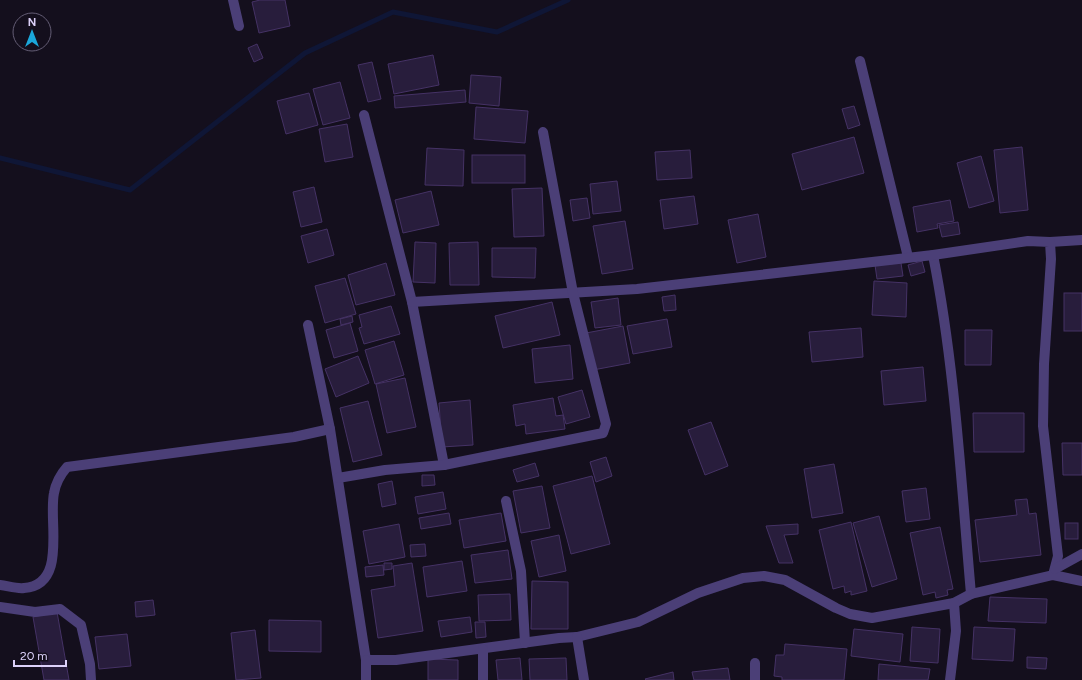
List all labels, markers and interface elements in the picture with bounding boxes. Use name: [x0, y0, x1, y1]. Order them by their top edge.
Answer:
north arrow: [12, 12, 52, 52]
text: N: [28, 16, 36, 29]
scale bar: [14, 642, 66, 668]
text: 20 m: [20, 649, 48, 663]

